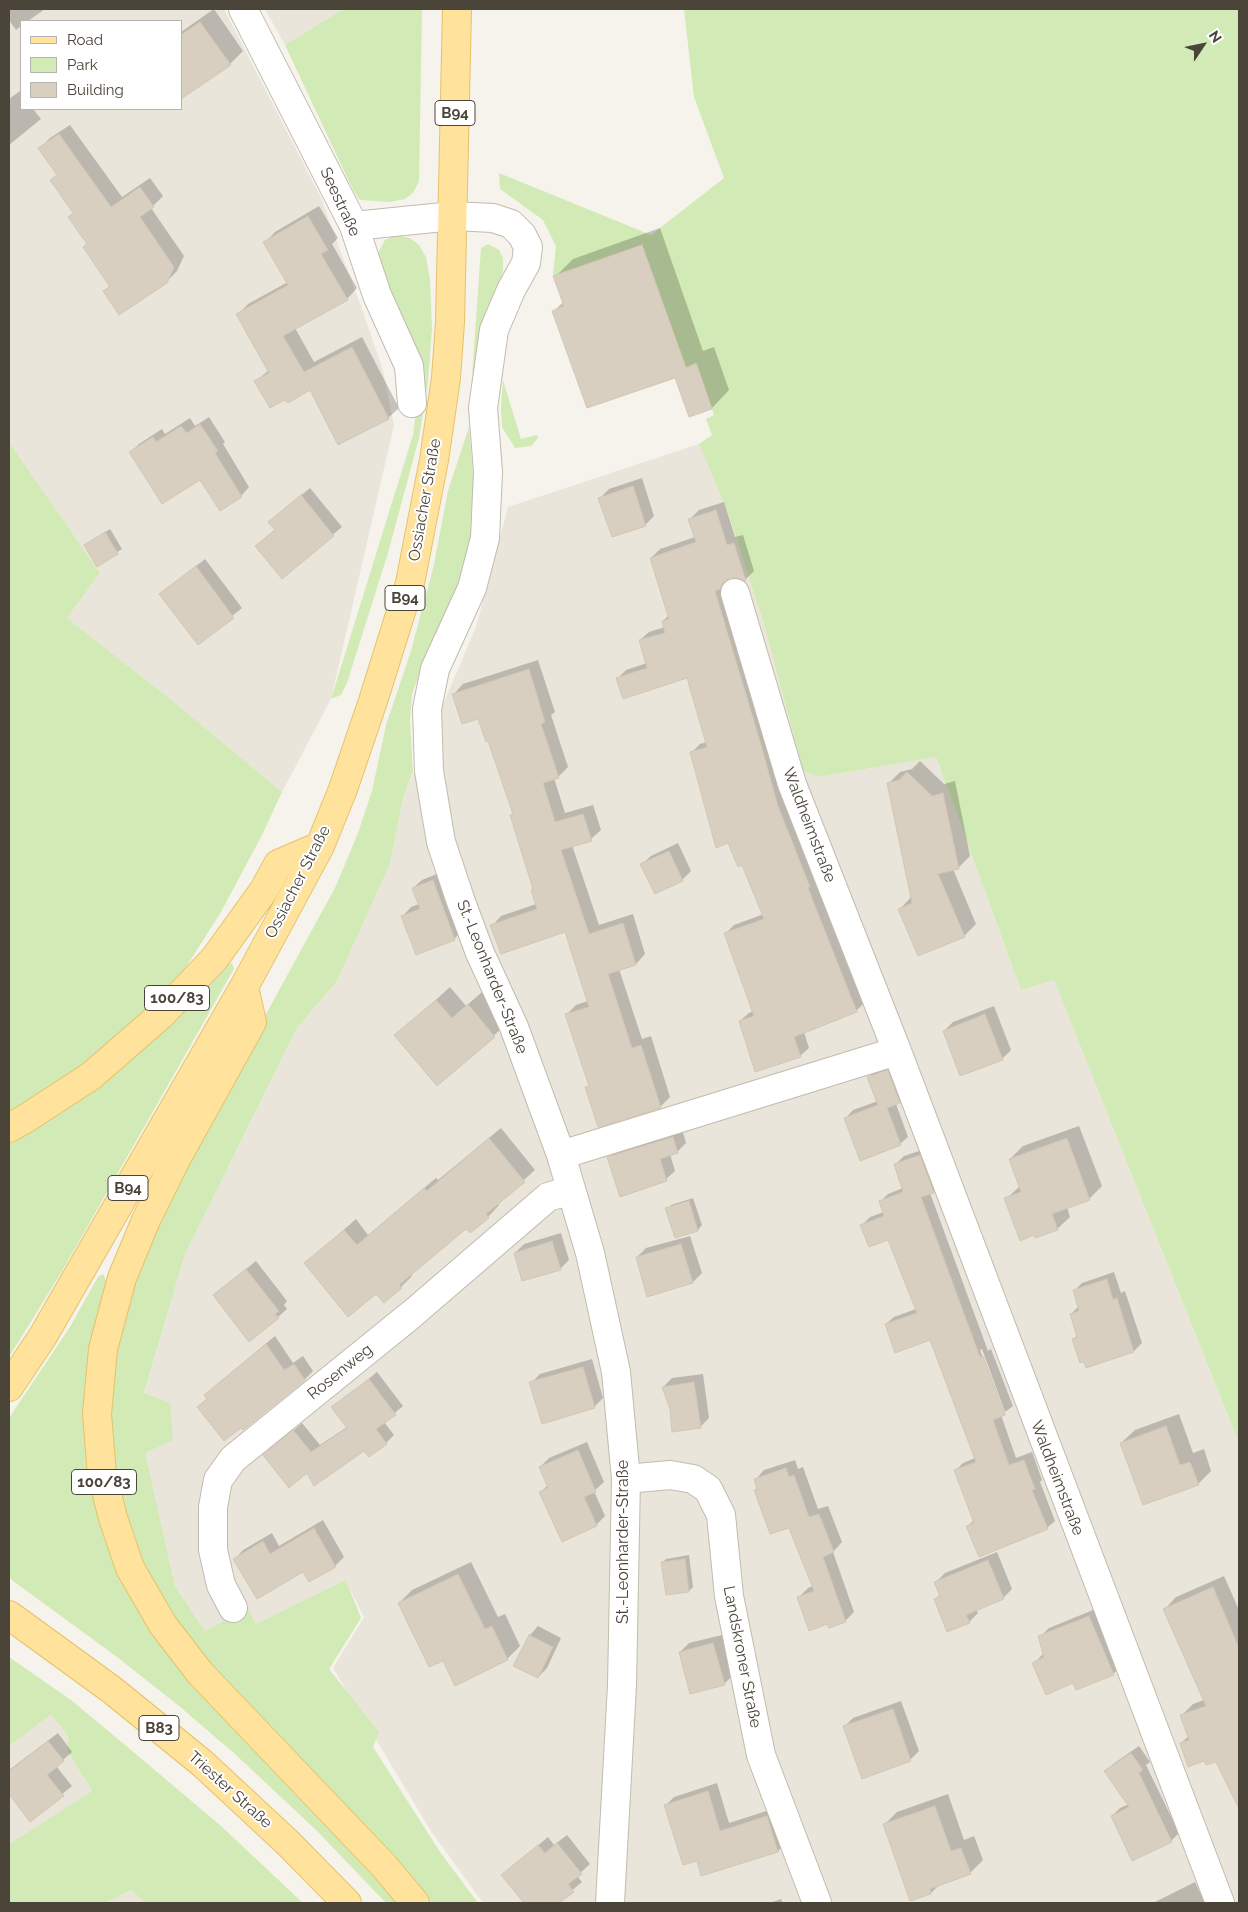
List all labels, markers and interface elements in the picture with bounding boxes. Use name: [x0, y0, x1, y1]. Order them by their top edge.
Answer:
legend: [20, 20, 182, 110]
north arrow: [1178, 20, 1228, 70]
text: N: [1206, 28, 1225, 46]
text: Road: [67, 31, 103, 49]
text: Park: [67, 56, 98, 74]
text: Building: [67, 81, 124, 99]
road number: B94: [435, 100, 475, 126]
street label: Seestraße: [316, 164, 364, 240]
street label: Ossiacher Straße: [405, 437, 445, 563]
road number: B94: [385, 586, 425, 610]
street label: Waldheimstraße: [778, 765, 840, 885]
street label: Ossiacher Straße: [261, 822, 335, 942]
street label: St.-Leonharder-Straße: [452, 897, 532, 1057]
road number: 100/83: [144, 986, 210, 1010]
road number: B94: [108, 1176, 148, 1200]
street label: Rosenweg: [304, 1340, 376, 1404]
street label: Waldheimstraße: [1026, 1418, 1088, 1538]
street label: St.-Leonharder-Straße: [613, 1460, 633, 1624]
road number: 100/83: [72, 1470, 136, 1494]
street label: Landskroner Straße: [719, 1584, 765, 1730]
road number: B83: [139, 1716, 179, 1740]
street label: Triester Straße: [184, 1747, 276, 1833]

